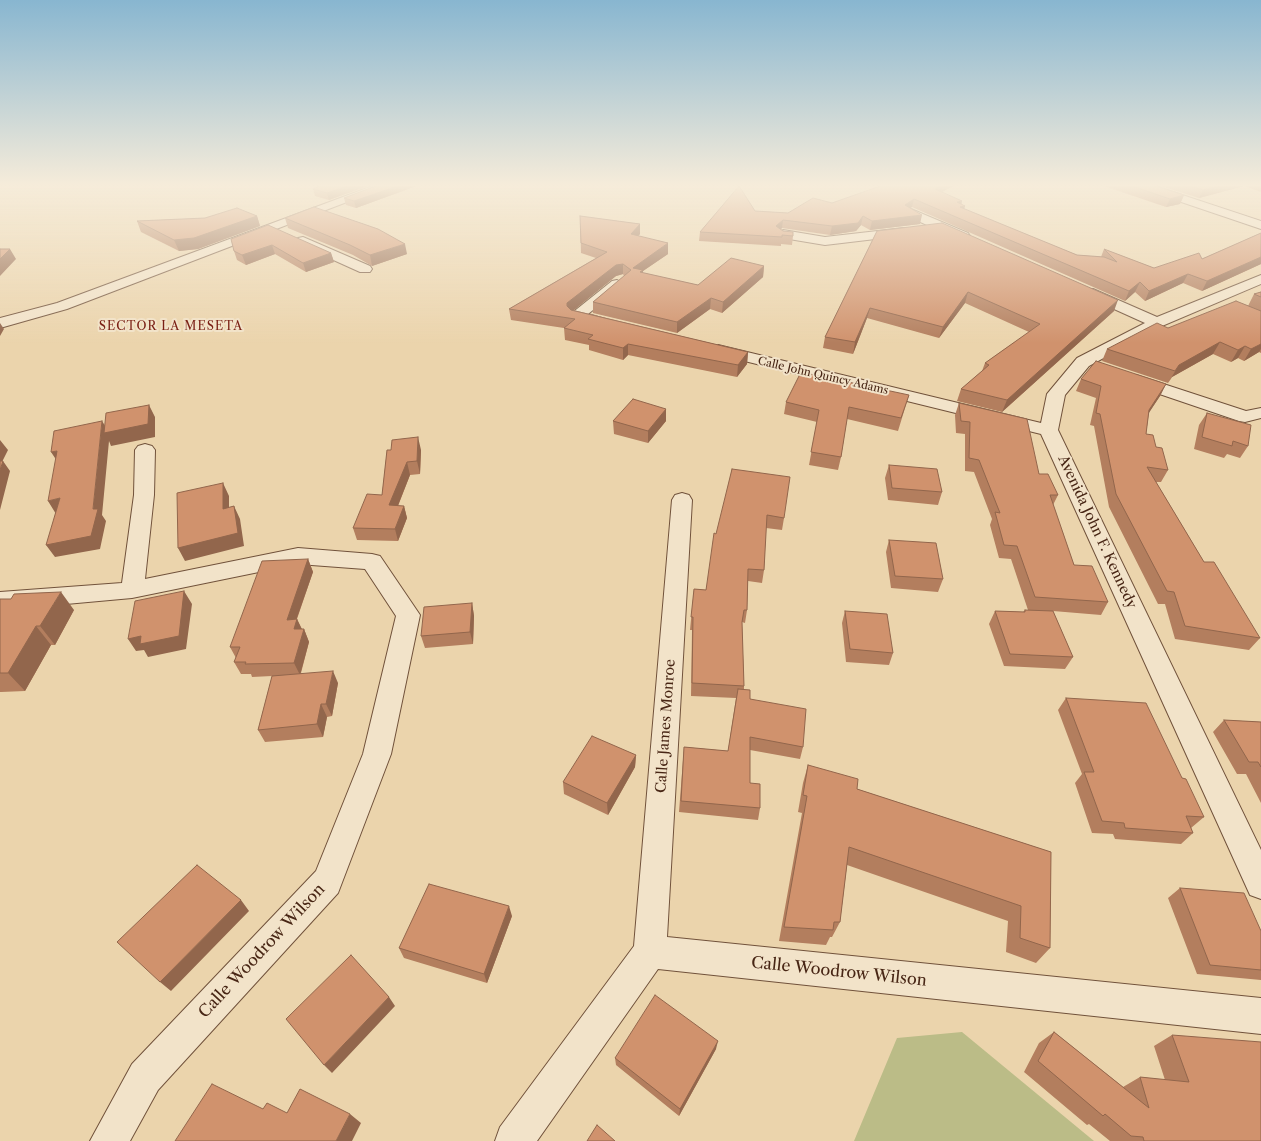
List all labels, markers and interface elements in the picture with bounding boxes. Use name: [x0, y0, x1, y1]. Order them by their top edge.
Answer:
district label: SECTOR LA MESETA: [97, 320, 245, 334]
street label: Calle John Quincy Adams: [756, 355, 890, 397]
street label: Avenida John F. Kennedy: [1054, 453, 1140, 611]
street label: Calle James Monroe: [653, 658, 679, 794]
street label: Calle Woodrow Wilson: [195, 880, 329, 1022]
street label: Calle Woodrow Wilson: [750, 953, 928, 991]

